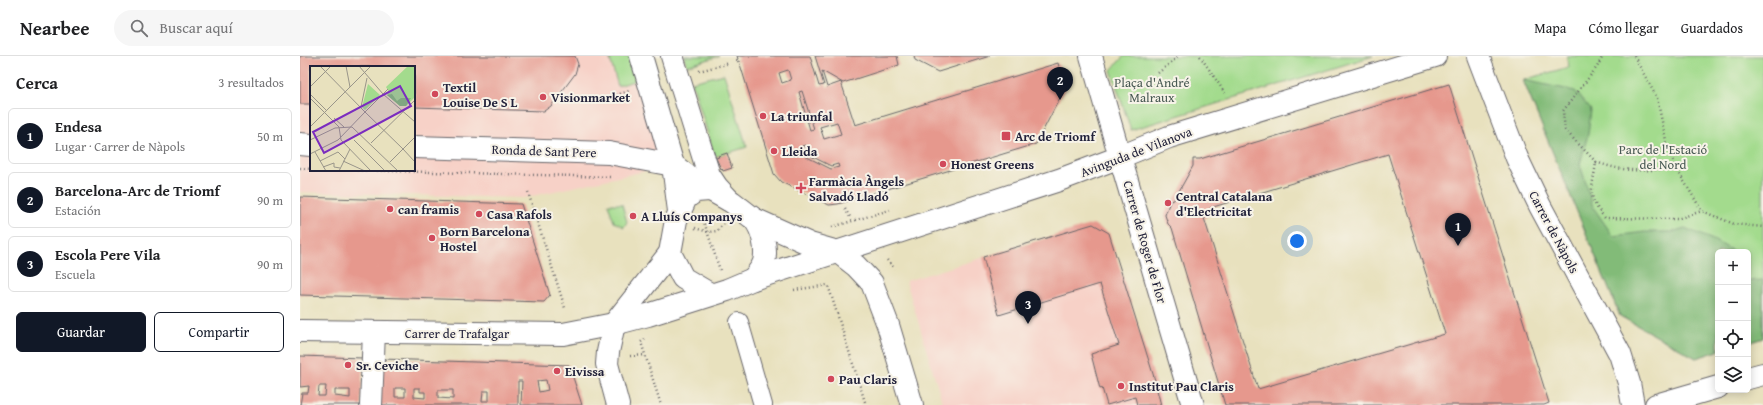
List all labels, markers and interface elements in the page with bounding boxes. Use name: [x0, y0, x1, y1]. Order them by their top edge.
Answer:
search box: [114, 10, 394, 46]
text: Nearbee: [20, 14, 90, 42]
icon: search: [128, 17, 150, 39]
text: Buscar aquí: [160, 17, 233, 38]
text: Mapa: [1534, 18, 1566, 38]
text: Cómo llegar: [1588, 18, 1659, 38]
text: Guardados: [1681, 18, 1743, 38]
inset map: [310, 66, 415, 171]
pin: 2: [1047, 67, 1073, 100]
text: Cerca: [16, 70, 58, 95]
text: 3 resultados: [218, 73, 284, 92]
park label: Plaça d'André Malraux: [1114, 73, 1190, 107]
place label: Textil Louise De S L: [443, 78, 517, 112]
place label: Visionmarket: [551, 88, 630, 107]
marker: Textil Louise De S L: [430, 89, 440, 99]
marker: Visionmarket: [538, 92, 548, 102]
place label: La triunfal: [771, 107, 833, 126]
marker: La triunfal: [758, 111, 768, 121]
text: Endesa: [55, 116, 102, 137]
street label: Avinguda de Vilanova: [1078, 122, 1195, 182]
text: 1: [27, 127, 33, 146]
text: 50 m: [257, 127, 283, 146]
place label: Arc de Triomf: [1015, 127, 1096, 146]
marker: Arc de Triomf: [1000, 130, 1012, 142]
text: Lugar · Carrer de Nàpols: [55, 137, 185, 156]
street label: Ronda de Sant Pere: [491, 140, 597, 162]
park label: Parc de l'Estació del Nord: [1619, 140, 1708, 174]
place label: Lleida: [782, 142, 818, 161]
marker: Lleida: [769, 146, 779, 156]
place label: Honest Greens: [951, 155, 1034, 174]
marker: Honest Greens: [938, 159, 948, 169]
place label: Farmàcia Àngels Salvadó Lladó: [809, 172, 904, 206]
street label: Carrer de Roger de Flor: [1118, 178, 1172, 306]
text: Barcelona-Arc de Triomf: [55, 180, 220, 201]
marker: Farmàcia Àngels Salvadó Lladó: [796, 183, 806, 193]
place label: Central Catalana d'Electricitat: [1176, 187, 1273, 221]
street label: Carrer de Nàpols: [1524, 187, 1584, 277]
text: 2: [27, 191, 33, 210]
text: 90 m: [257, 191, 283, 210]
marker: Central Catalana d'Electricitat: [1163, 198, 1173, 208]
place label: can framis: [398, 200, 459, 219]
text: Estación: [55, 201, 101, 220]
marker: can framis: [385, 204, 395, 214]
place label: Casa Rafols: [487, 205, 552, 224]
place label: A Lluís Companys: [641, 207, 743, 226]
marker: Casa Rafols: [474, 209, 484, 219]
marker: A Lluís Companys: [628, 211, 638, 221]
pin: 1: [1445, 213, 1471, 246]
place label: Born Barcelona Hostel: [440, 222, 530, 256]
your location: [1287, 231, 1307, 251]
marker: Born Barcelona Hostel: [427, 233, 437, 243]
text: Escola Pere Vila: [55, 244, 160, 265]
map controls: [1715, 249, 1751, 393]
button: +: [1715, 249, 1751, 285]
text: 3: [27, 255, 33, 274]
text: 90 m: [257, 255, 283, 274]
text: Escuela: [55, 265, 95, 284]
button: −: [1715, 285, 1751, 321]
pin: 3: [1015, 291, 1041, 324]
button: Guardar: [16, 312, 146, 352]
button: Compartir: [154, 312, 284, 352]
button: locate: [1715, 321, 1751, 357]
street label: Carrer de Trafalgar: [405, 324, 510, 343]
place label: Sr. Ceviche: [356, 356, 419, 375]
button: layers: [1715, 357, 1751, 393]
marker: Sr. Ceviche: [343, 360, 353, 370]
place label: Eivissa: [565, 362, 605, 381]
marker: Eivissa: [552, 366, 562, 376]
place label: Pau Claris: [839, 370, 898, 389]
marker: Pau Claris: [826, 374, 836, 384]
place label: Institut Pau Claris: [1129, 377, 1234, 396]
marker: Institut Pau Claris: [1116, 381, 1126, 391]

